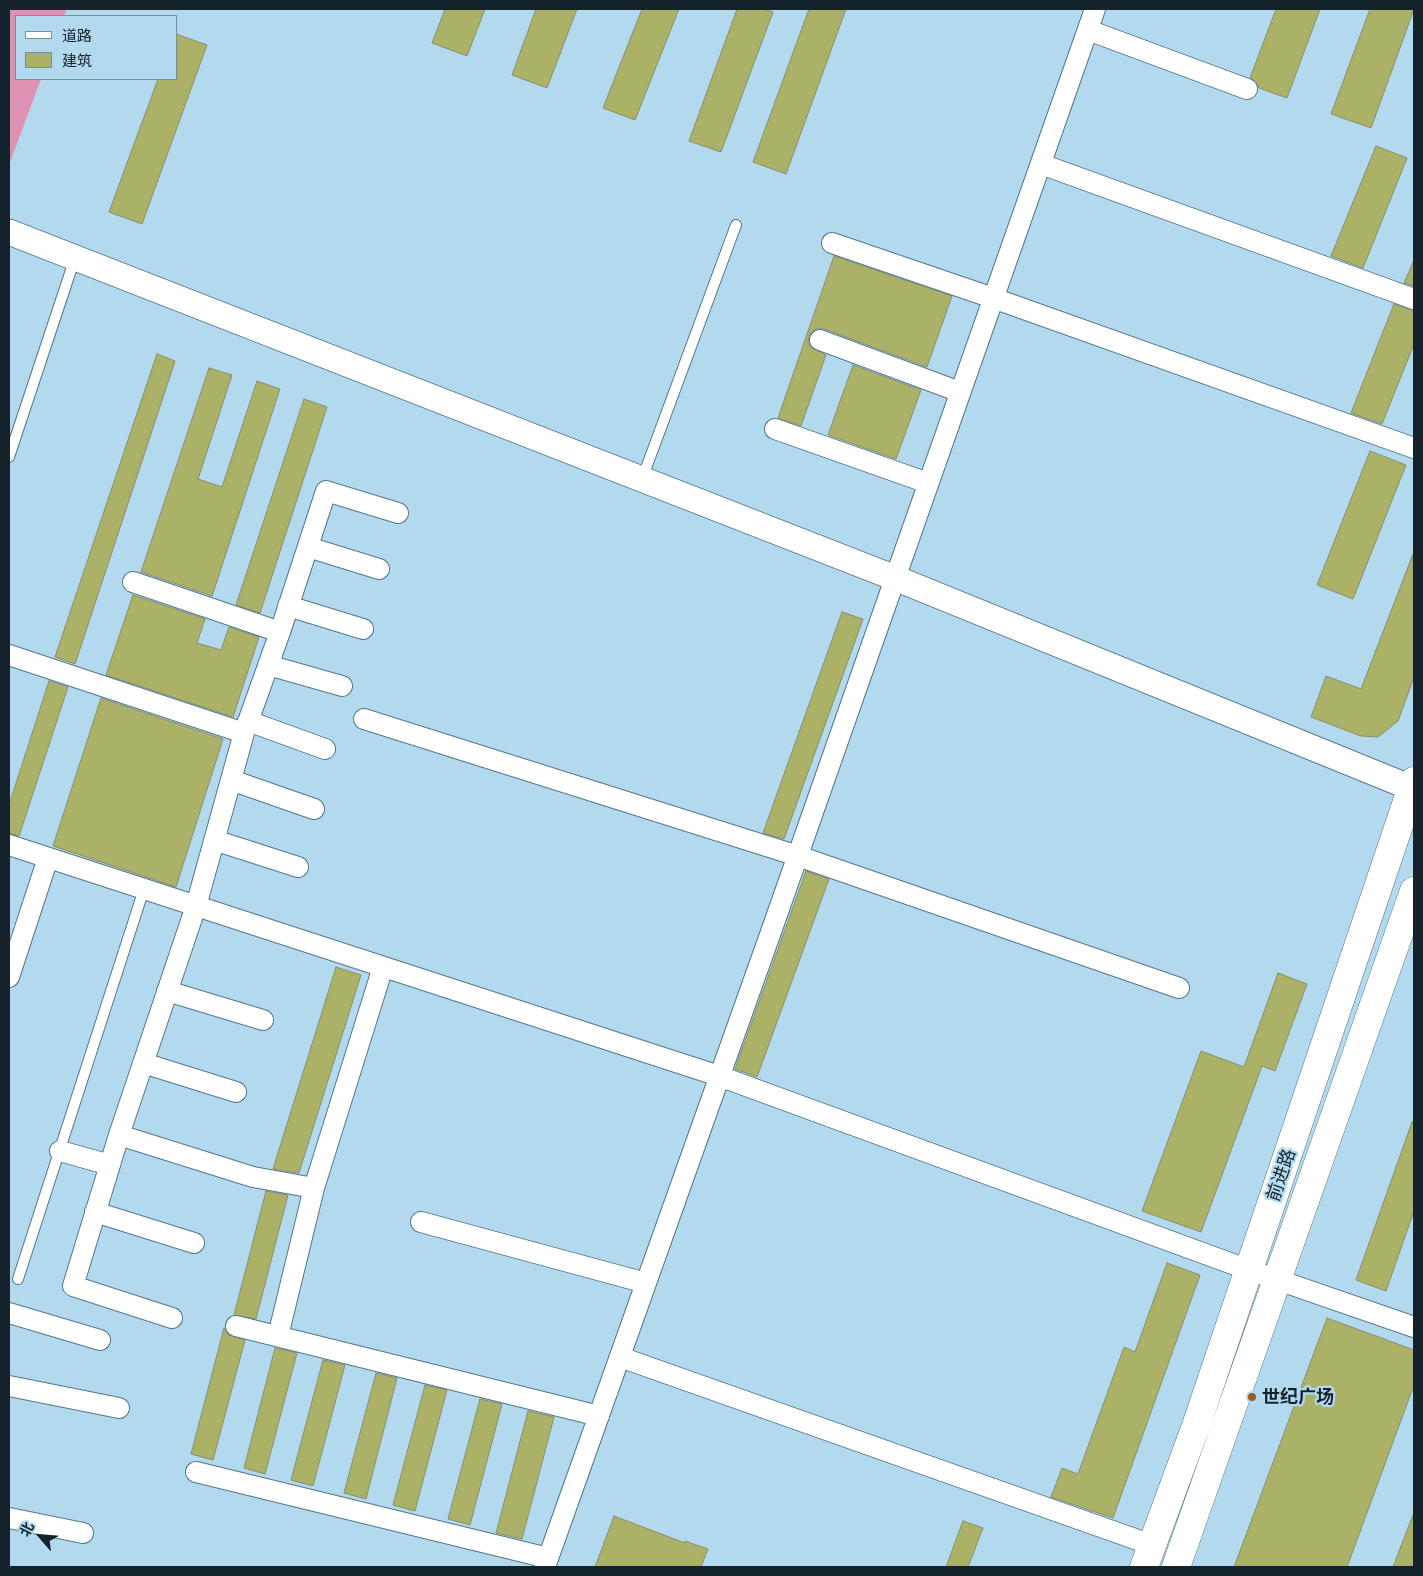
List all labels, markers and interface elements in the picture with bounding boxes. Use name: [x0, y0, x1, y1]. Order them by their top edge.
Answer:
legend: [15, 15, 178, 80]
text: 道路: [62, 26, 92, 44]
text: 建筑: [62, 51, 92, 69]
street label: 前进路: [1262, 1146, 1300, 1204]
place label: 世纪广场: [1262, 1386, 1334, 1408]
marker: 世纪广场: [1246, 1391, 1258, 1403]
north arrow: [15, 1511, 65, 1561]
text: 北: [15, 1519, 37, 1539]

